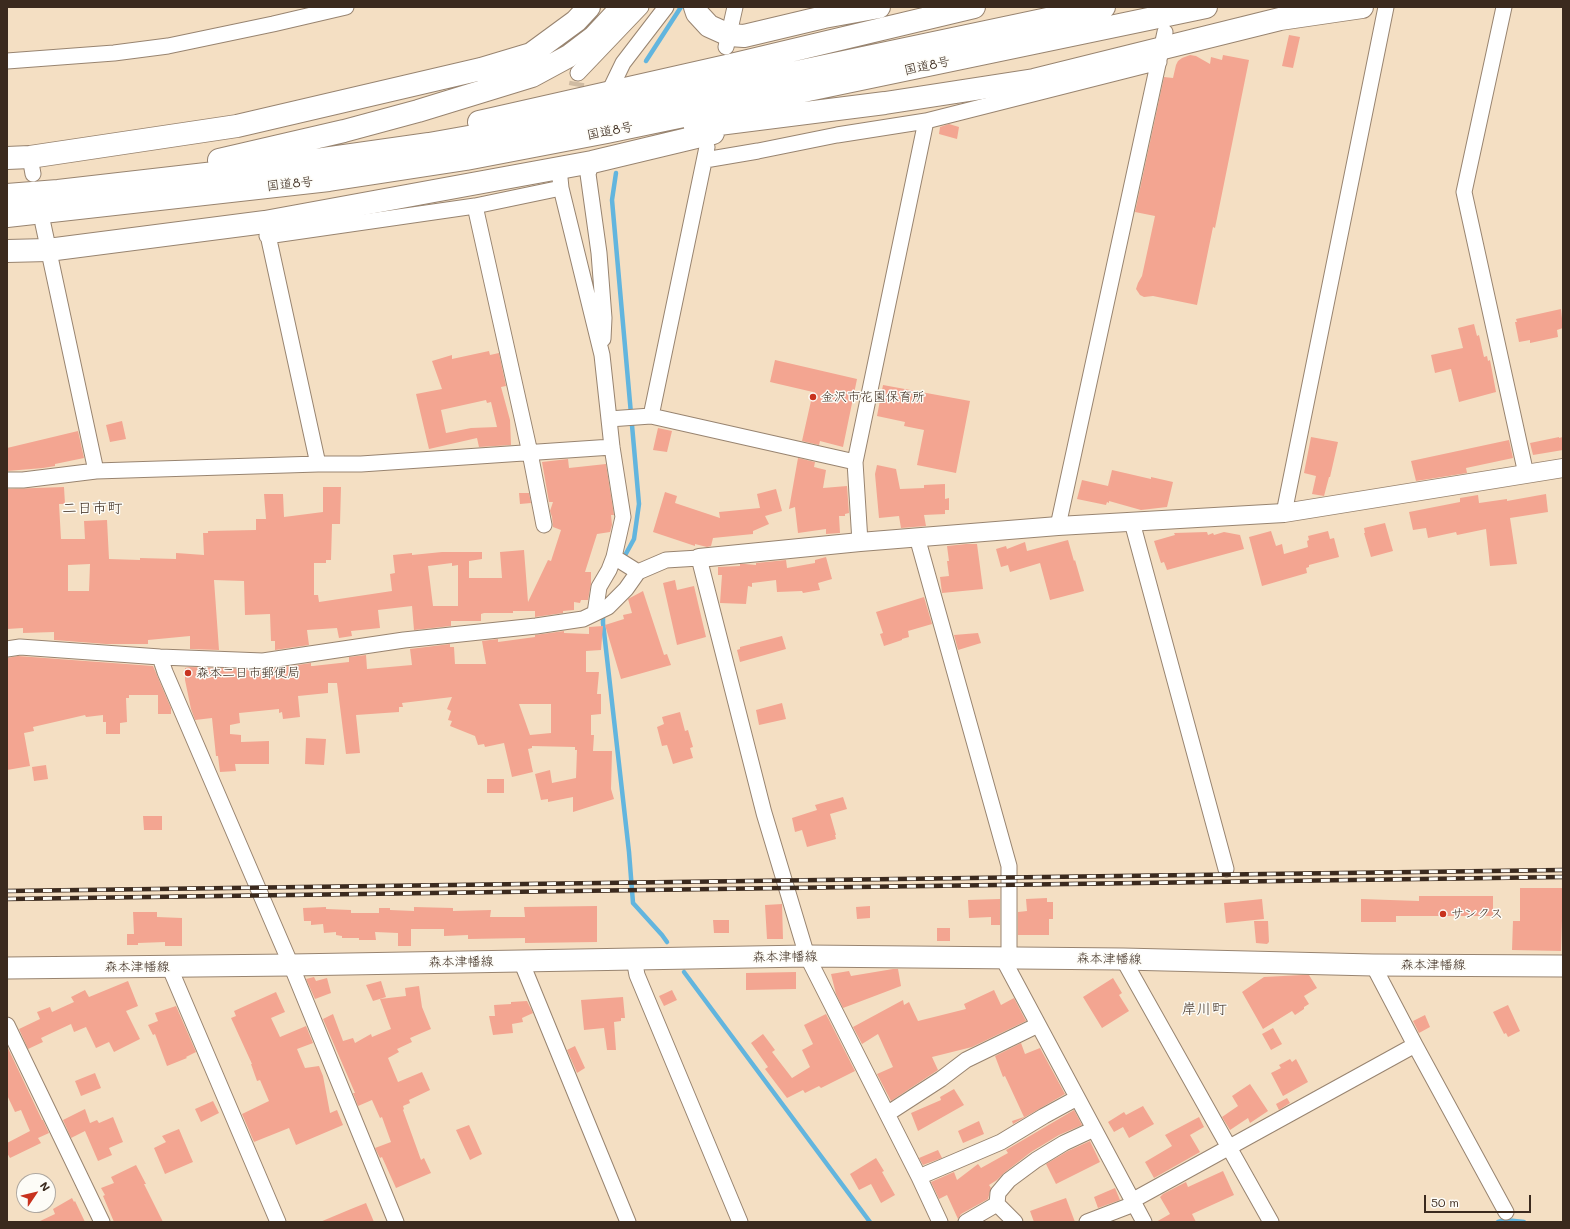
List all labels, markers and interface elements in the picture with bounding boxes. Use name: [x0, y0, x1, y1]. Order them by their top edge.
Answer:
street label: 国道8号: [902, 53, 952, 79]
street label: 国道8号: [586, 119, 634, 143]
street label: 国道8号: [266, 174, 314, 194]
place label: 金沢市花園保育所: [821, 389, 925, 405]
marker: 金沢市花園保育所: [808, 392, 818, 402]
district label: 二日市町: [62, 499, 122, 517]
place label: 森本二日市郵便局: [196, 665, 300, 681]
marker: 森本二日市郵便局: [183, 668, 193, 678]
place label: サンクス: [1451, 906, 1503, 922]
marker: サンクス: [1438, 909, 1448, 919]
street label: 森本津幡線: [752, 949, 818, 965]
street label: 森本津幡線: [1076, 951, 1142, 967]
street label: 森本津幡線: [428, 954, 494, 970]
street label: 森本津幡線: [1401, 957, 1465, 973]
street label: 森本津幡線: [105, 959, 169, 975]
district label: 岸川町: [1182, 1000, 1226, 1018]
north arrow: [16, 1173, 56, 1213]
text: N: [37, 1179, 54, 1194]
scale bar: [1426, 1187, 1533, 1213]
text: 50 m: [1431, 1194, 1459, 1210]

